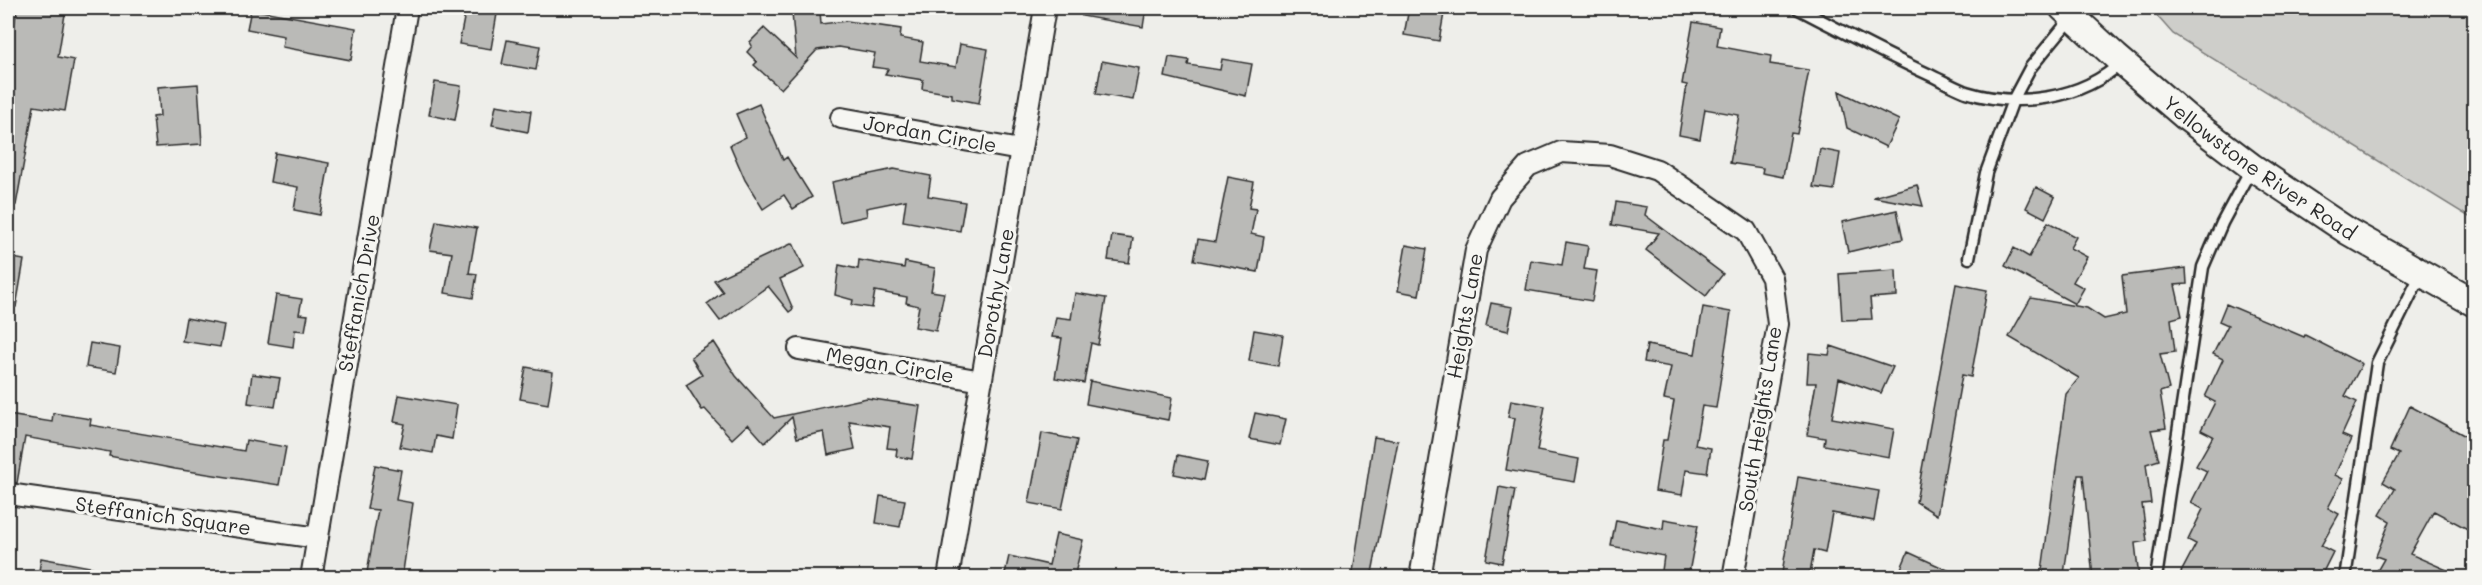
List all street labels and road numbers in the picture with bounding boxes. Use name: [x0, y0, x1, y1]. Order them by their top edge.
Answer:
street label: Yellowstone River Road: [2158, 89, 2362, 245]
street label: Jordan Circle: [861, 108, 999, 158]
street label: Steffanich Drive: [331, 212, 385, 374]
street label: Dorothy Lane: [971, 226, 1019, 360]
street label: Heights Lane: [1440, 251, 1488, 381]
street label: South Heights Lane: [1732, 324, 1787, 513]
street label: Megan Circle: [824, 340, 956, 388]
street label: Steffanich Square: [74, 490, 253, 540]

